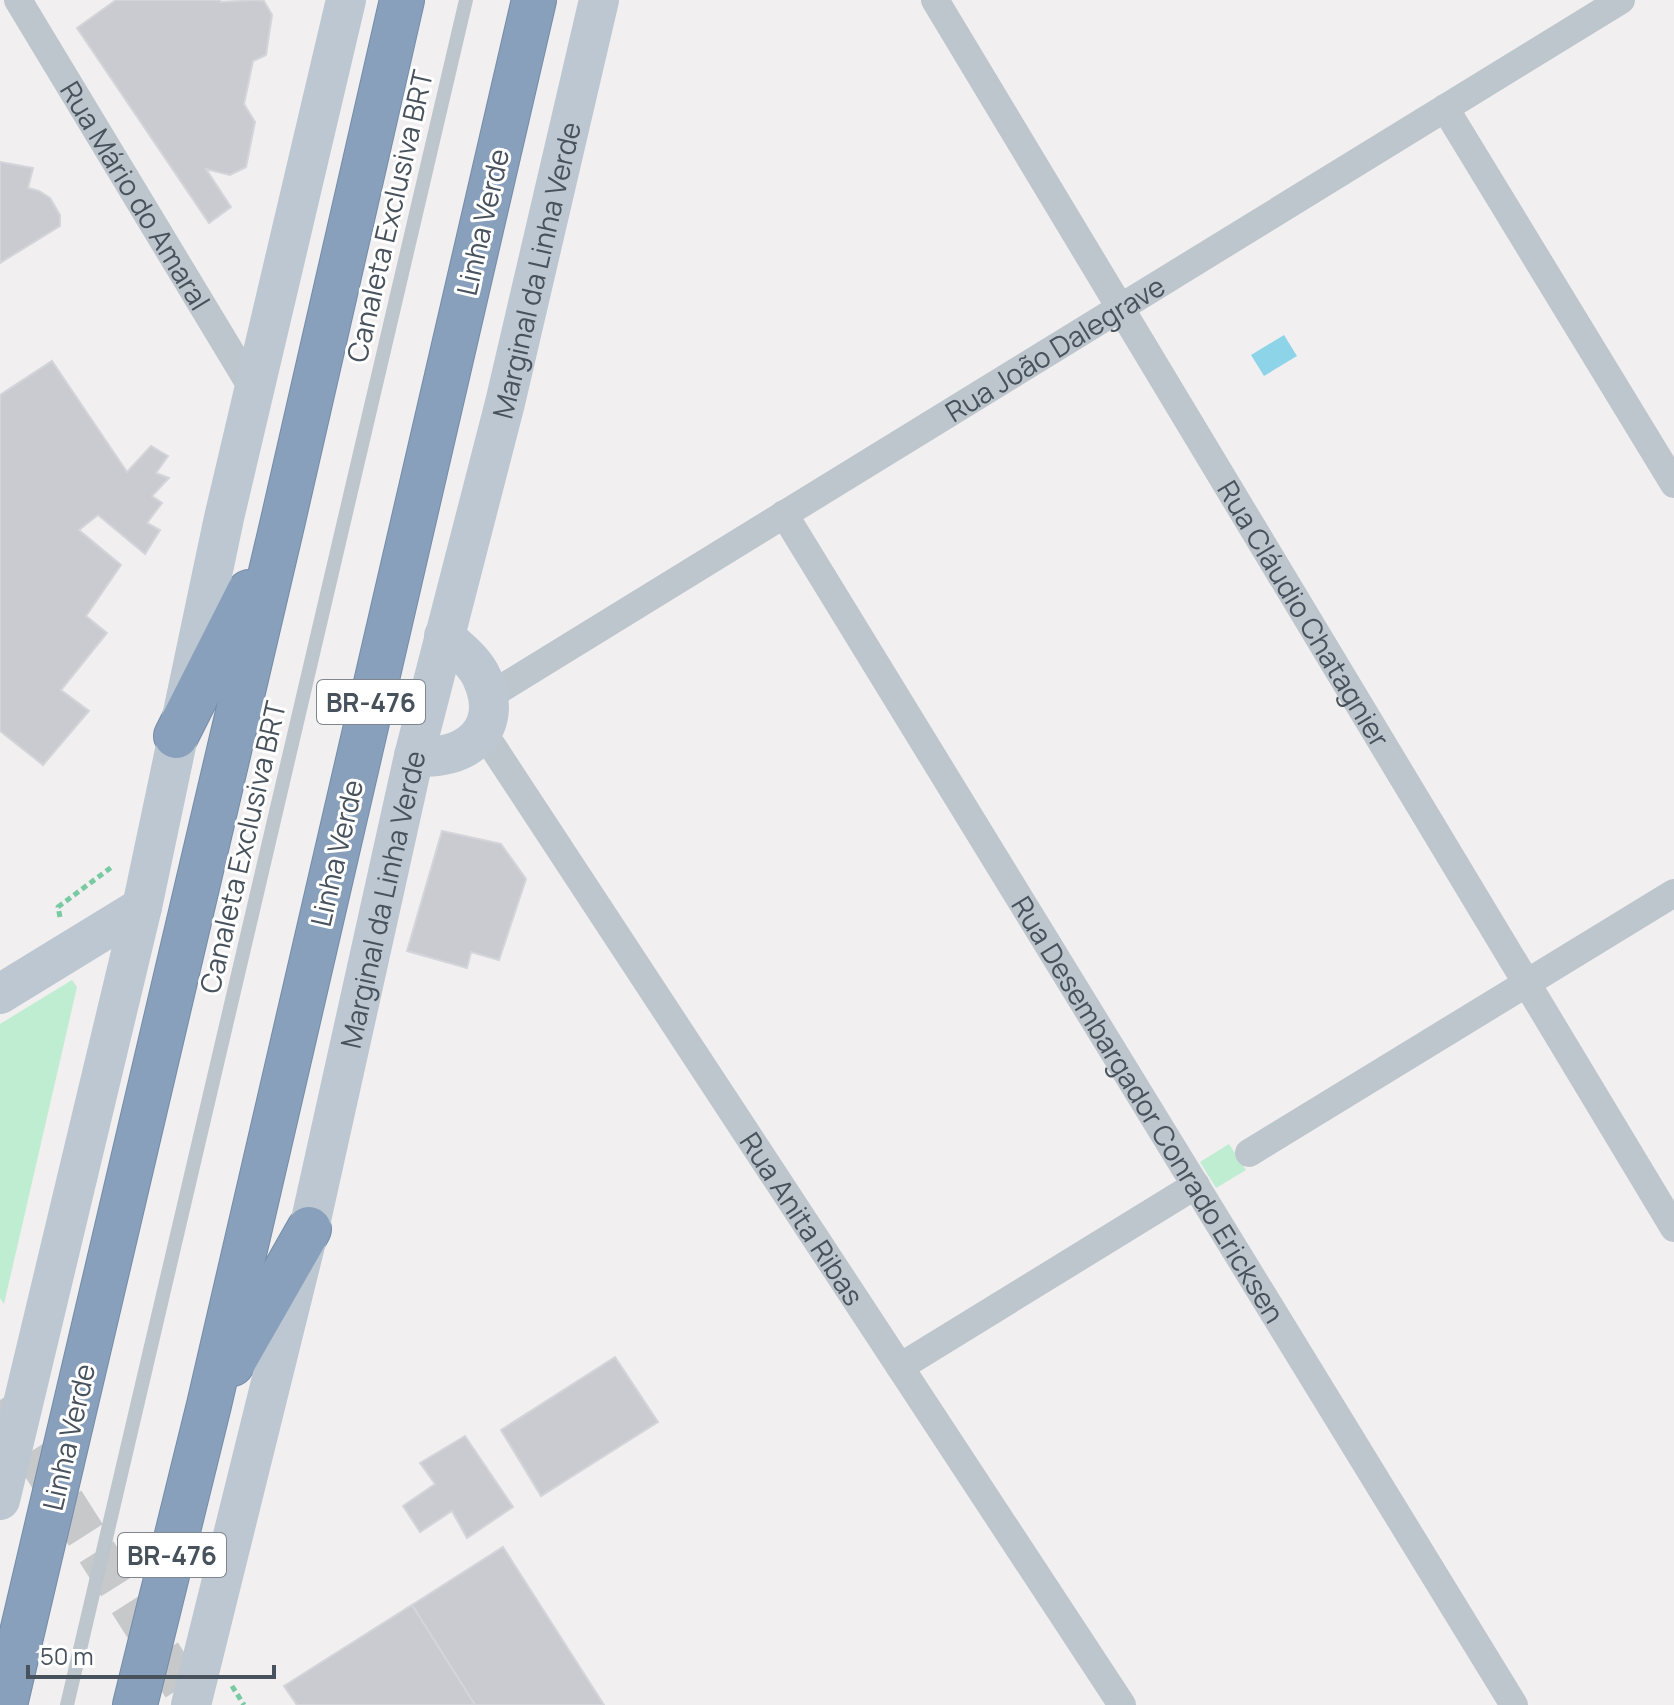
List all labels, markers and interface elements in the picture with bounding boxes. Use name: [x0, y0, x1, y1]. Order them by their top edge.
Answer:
street label: Canaleta Exclusiva BRT: [337, 66, 441, 366]
street label: Rua Mário do Amaral: [52, 74, 219, 317]
street label: Marginal da Linha Verde: [483, 118, 589, 423]
street label: Linha Verde: [447, 145, 517, 299]
street label: Rua João Dalegrave: [938, 266, 1172, 430]
street label: Rua Cláudio Chatagnier: [1209, 473, 1399, 754]
road number: BR-476: [317, 680, 425, 724]
street label: Canaleta Exclusiva BRT: [190, 697, 294, 997]
street label: Marginal da Linha Verde: [331, 747, 434, 1052]
street label: Linha Verde: [301, 776, 371, 930]
street label: Rua Desembargador Conrado Ericksen: [1004, 889, 1294, 1330]
street label: Rua Anita Ribas: [732, 1125, 873, 1312]
street label: Linha Verde: [33, 1360, 103, 1514]
road number: BR-476: [118, 1533, 226, 1577]
scale bar: [28, 1629, 274, 1679]
text: 50 m: [40, 1639, 94, 1672]

